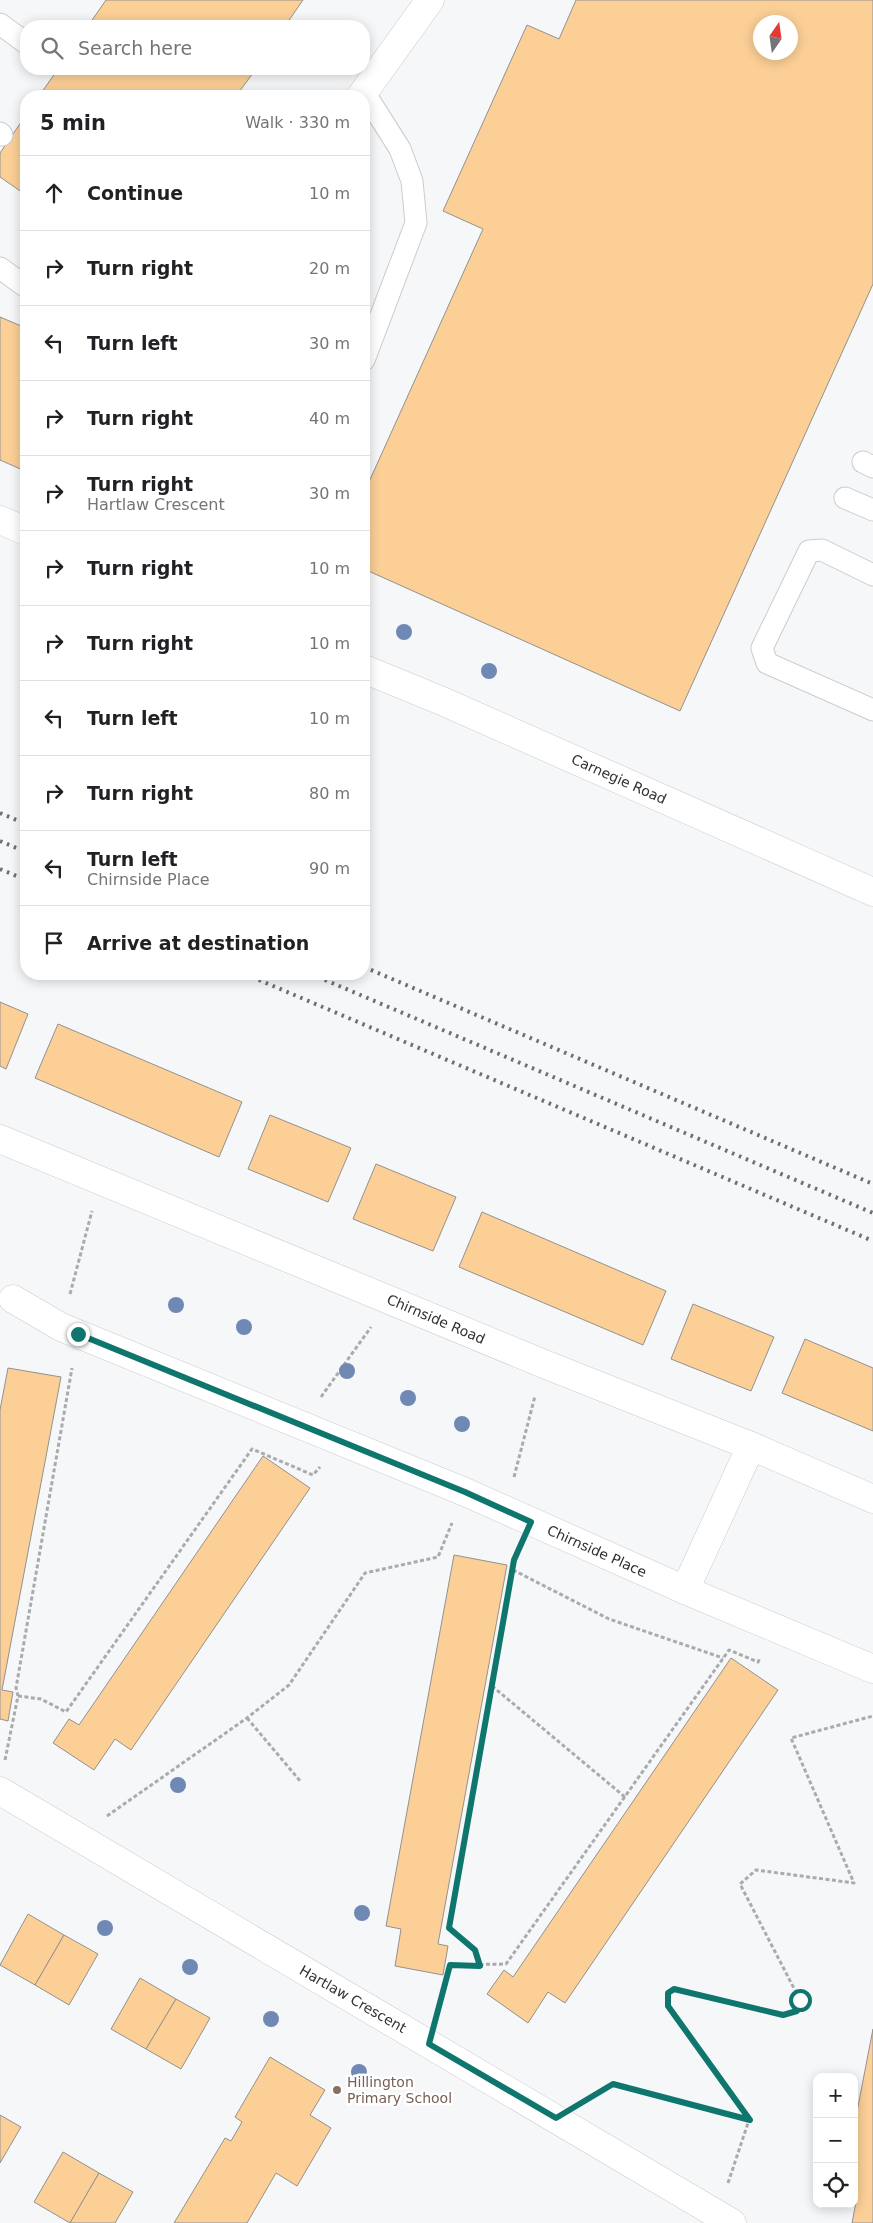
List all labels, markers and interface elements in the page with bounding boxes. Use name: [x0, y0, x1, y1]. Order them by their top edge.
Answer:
north arrow: [753, 15, 798, 60]
search box: [20, 20, 370, 75]
icon: search: [38, 34, 66, 62]
text: Search here: [78, 37, 192, 59]
text: 5 min: [40, 111, 106, 135]
text: Walk · 330 m: [245, 113, 350, 132]
icon: ahead: [40, 179, 68, 207]
text: Continue: [87, 182, 183, 204]
text: 10 m: [309, 184, 350, 203]
icon: right: [40, 254, 68, 282]
text: Turn right: [87, 257, 193, 279]
text: 20 m: [309, 259, 350, 278]
icon: left: [40, 329, 68, 357]
text: Turn left: [87, 332, 178, 354]
text: 30 m: [309, 334, 350, 353]
icon: right: [40, 404, 68, 432]
text: Turn right: [87, 407, 193, 429]
text: 40 m: [309, 409, 350, 428]
text: Turn right: [87, 473, 193, 495]
icon: right: [40, 479, 68, 507]
text: 30 m: [309, 484, 350, 503]
text: Hartlaw Crescent: [87, 495, 225, 514]
icon: right: [40, 554, 68, 582]
text: Turn right: [87, 557, 193, 579]
text: 10 m: [309, 559, 350, 578]
icon: right: [40, 629, 68, 657]
text: Turn right: [87, 632, 193, 654]
text: 10 m: [309, 634, 350, 653]
icon: left: [40, 704, 68, 732]
text: Turn left: [87, 707, 178, 729]
text: 10 m: [309, 709, 350, 728]
street label: Carnegie Road: [569, 751, 669, 807]
icon: right: [40, 779, 68, 807]
text: Turn right: [87, 782, 193, 804]
text: 80 m: [309, 784, 350, 803]
text: Turn left: [87, 848, 178, 870]
icon: left: [40, 854, 68, 882]
text: 90 m: [309, 859, 350, 878]
text: Chirnside Place: [87, 870, 210, 889]
icon: arrive: [40, 929, 68, 957]
text: Arrive at destination: [87, 932, 309, 954]
street label: Chirnside Road: [384, 1291, 488, 1347]
route end: [67, 1323, 90, 1346]
street label: Chirnside Place: [545, 1522, 649, 1580]
street label: Hartlaw Crescent: [297, 1962, 410, 2036]
route start: [789, 1989, 812, 2012]
map controls: [813, 2073, 858, 2208]
button: +: [813, 2073, 858, 2118]
place label: Hillington Primary School: [347, 2074, 452, 2106]
marker: Hillington Primary School: [331, 2084, 343, 2096]
button: −: [813, 2118, 858, 2163]
button: locate: [813, 2163, 858, 2208]

